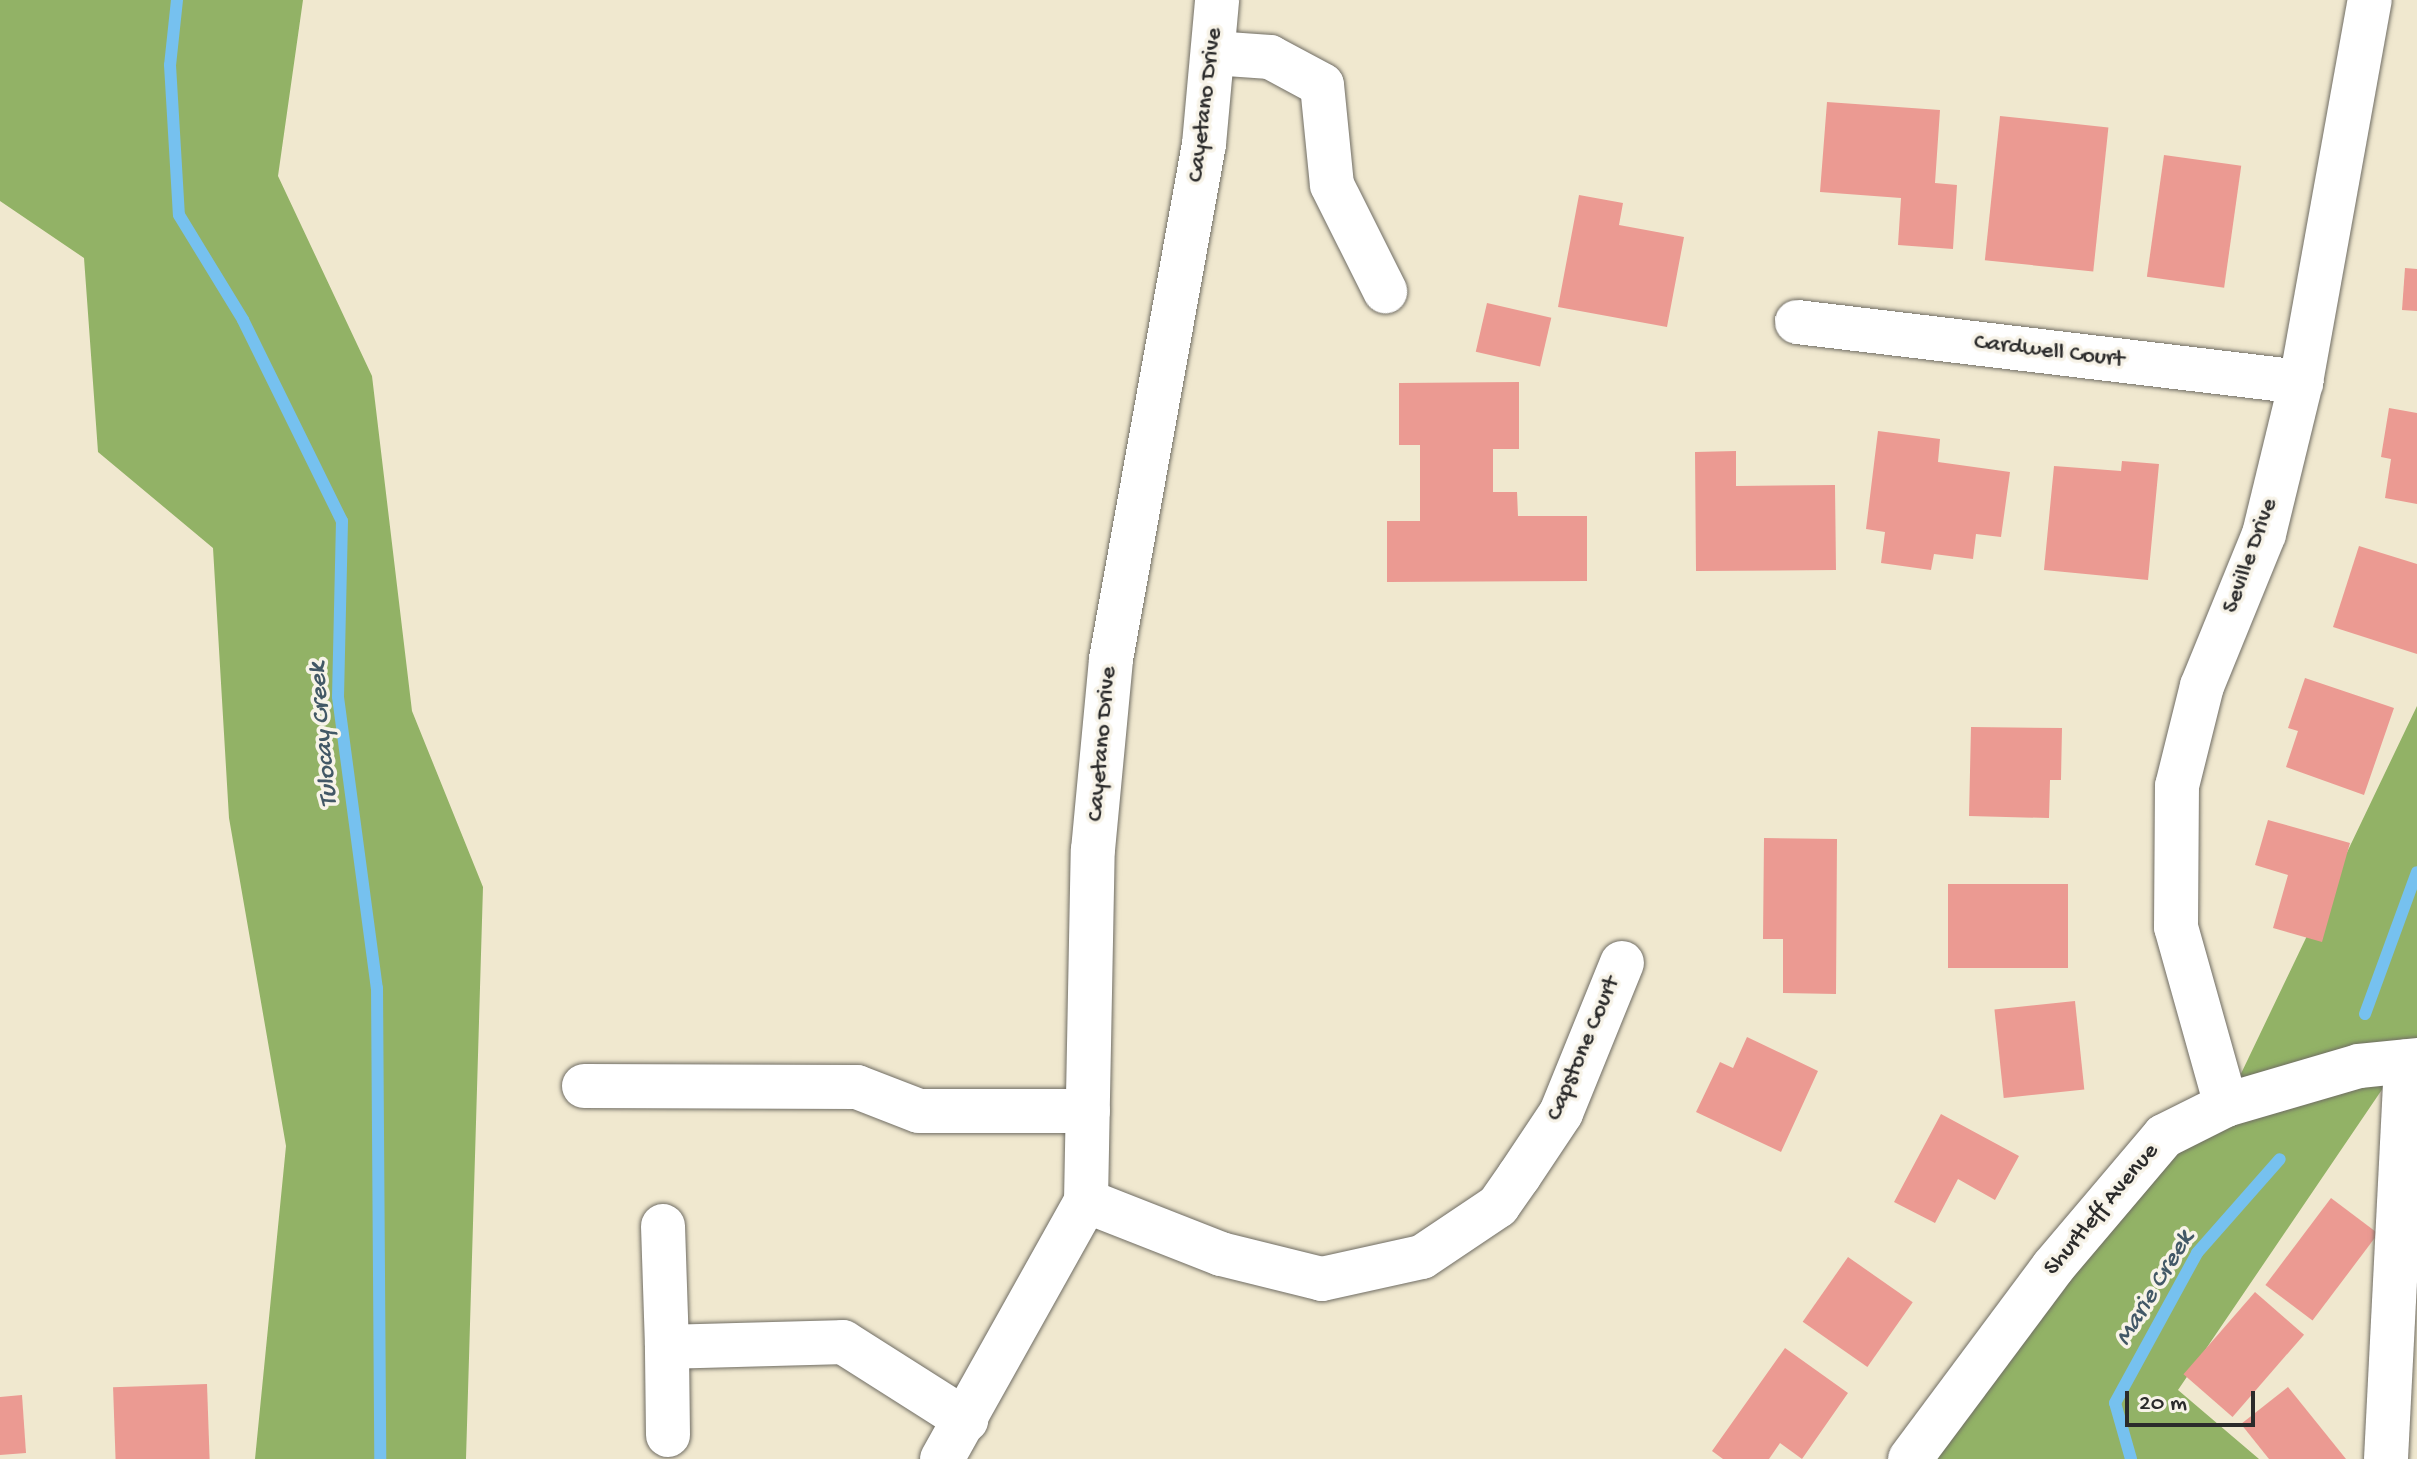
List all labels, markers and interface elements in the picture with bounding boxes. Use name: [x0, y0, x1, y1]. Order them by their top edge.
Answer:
street label: Cayetano Drive: [1182, 26, 1230, 184]
street label: Cardwell Court: [1972, 328, 2126, 376]
street label: Seville Drive: [2217, 495, 2285, 617]
water label: Tulocay Creek: [303, 661, 347, 809]
street label: Cayetano Drive: [1082, 665, 1124, 823]
street label: Capstone Court: [1541, 973, 1627, 1125]
street label: Shurtleff Avenue: [2038, 1138, 2166, 1282]
water label: Marie Creek: [2110, 1226, 2202, 1352]
scale bar: [2129, 1375, 2259, 1425]
text: 20 m: [2139, 1390, 2187, 1419]

